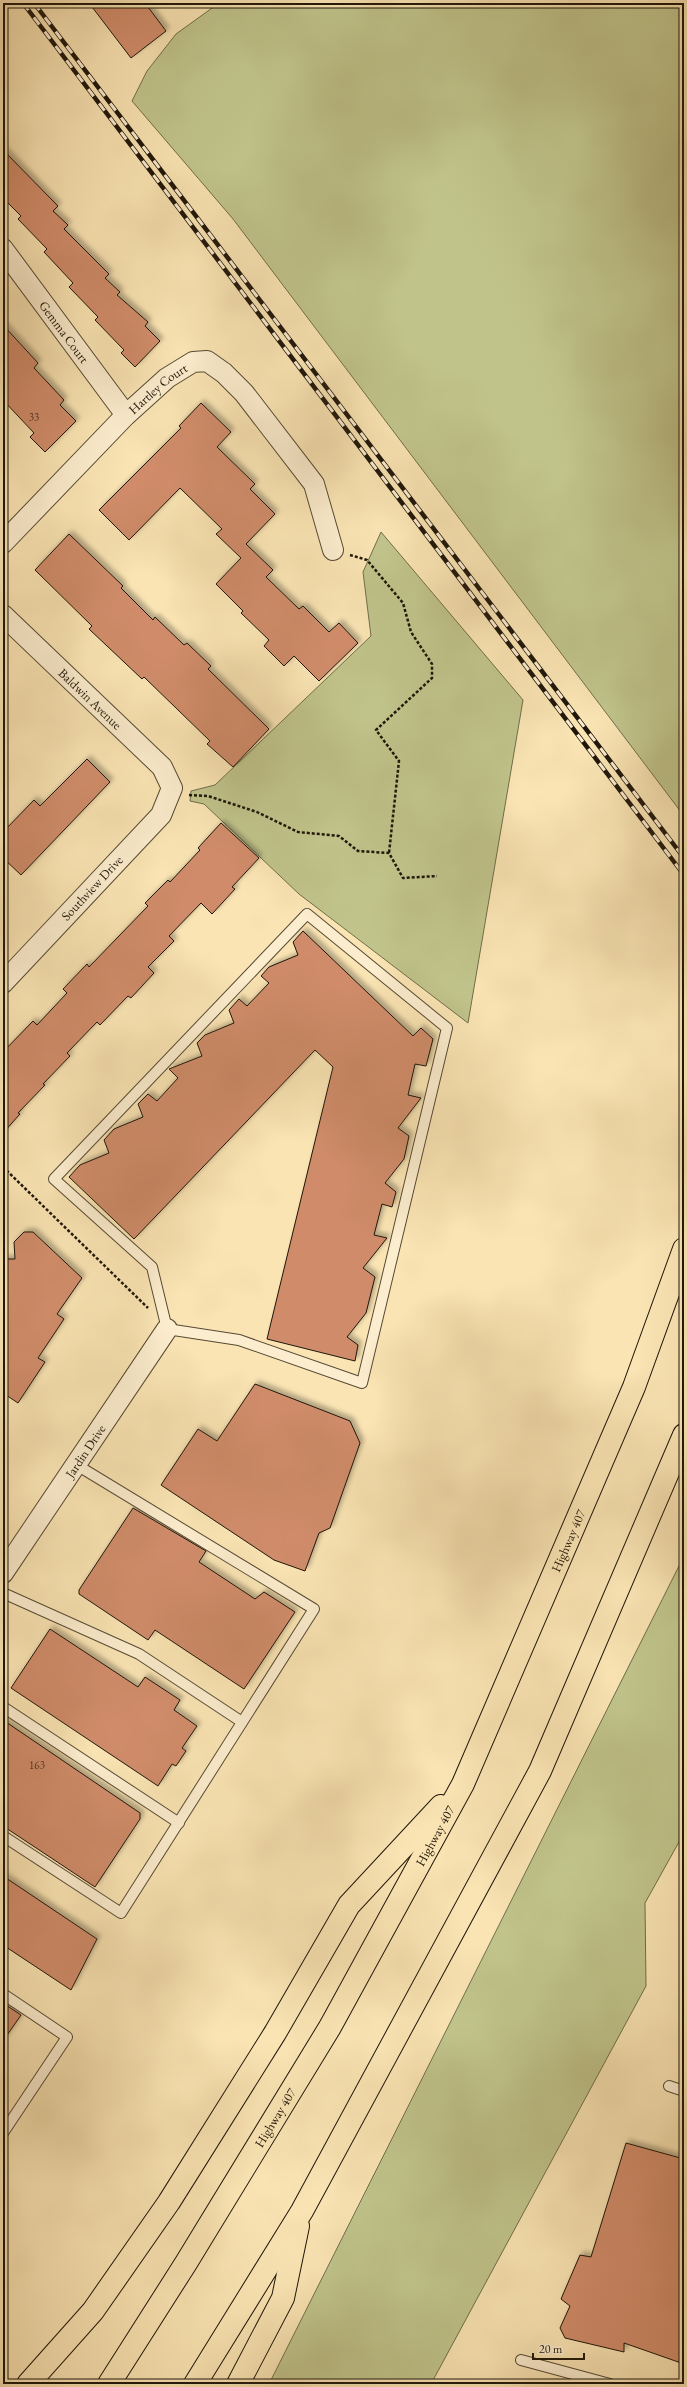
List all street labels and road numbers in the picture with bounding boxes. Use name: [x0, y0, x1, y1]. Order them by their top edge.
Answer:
street label: Gemma Court: [36, 297, 93, 366]
street label: Hartley Court: [125, 359, 190, 418]
street label: Baldwin Avenue: [55, 664, 126, 733]
street label: Southview Drive: [57, 852, 127, 924]
street label: Jardin Drive: [60, 1421, 109, 1482]
street label: Highway 407: [547, 1506, 589, 1574]
street label: Highway 407: [411, 1802, 459, 1869]
street label: Highway 407: [250, 2084, 300, 2150]

